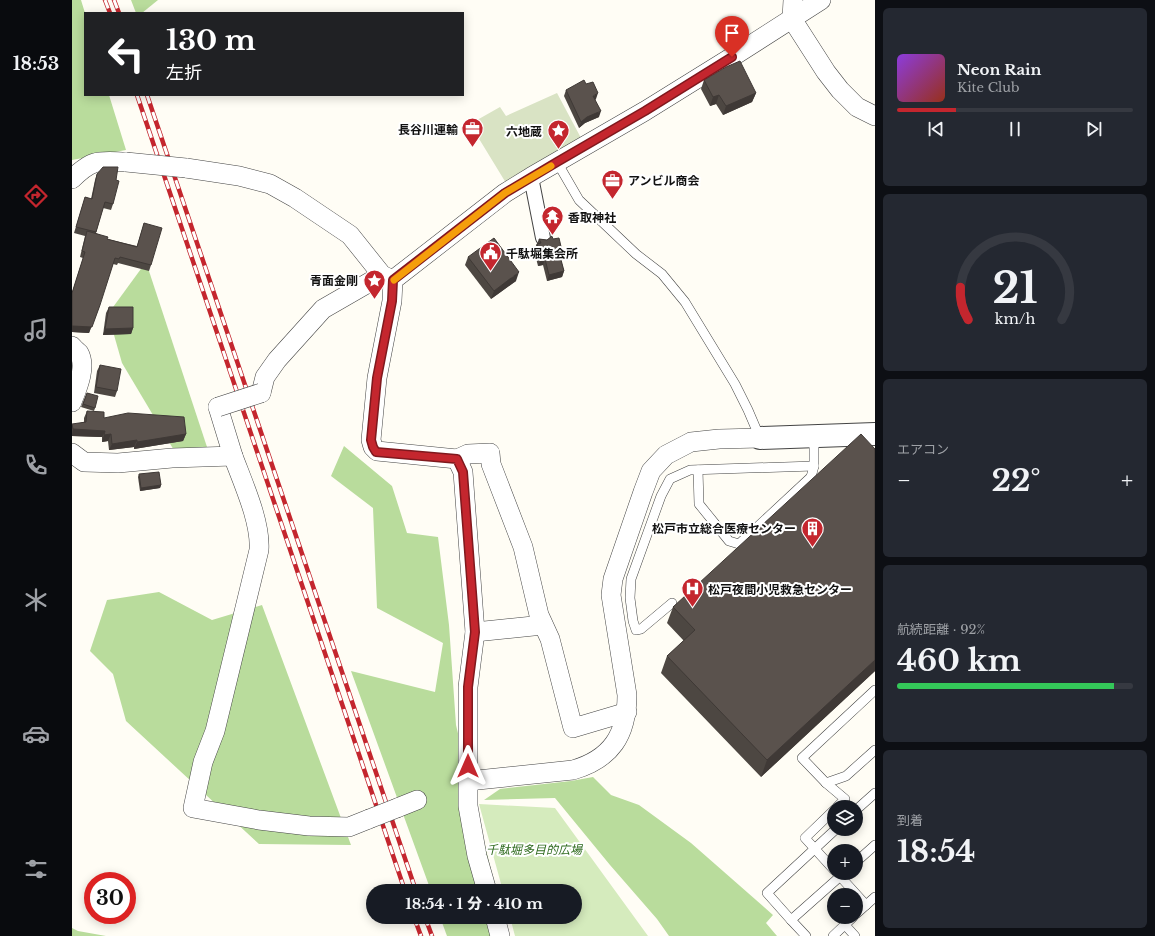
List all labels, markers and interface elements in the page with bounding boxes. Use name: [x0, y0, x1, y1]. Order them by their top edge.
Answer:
pin: [715, 16, 749, 57]
icon: arrive: [721, 22, 743, 44]
text: 130 m: [166, 23, 256, 58]
icon: left: [100, 28, 152, 80]
text: 18:53: [13, 53, 59, 75]
text: Neon Rain: [957, 60, 1041, 79]
text: 左折: [166, 62, 202, 84]
text: Kite Club: [957, 79, 1020, 96]
office icon: 長谷川運輸: [460, 116, 486, 149]
place icon: 六地蔵: [545, 118, 571, 151]
icon: previous: [925, 118, 947, 140]
icon: pause: [1004, 118, 1026, 140]
icon: next: [1083, 118, 1105, 140]
place label: 長谷川運輸: [398, 122, 458, 137]
place label: 六地蔵: [506, 124, 542, 139]
office icon: アンビル商会: [599, 167, 625, 200]
place label: アンビル商会: [628, 173, 700, 188]
icon: directions: [22, 182, 50, 210]
temple icon: 香取神社: [540, 204, 566, 237]
place label: 香取神社: [568, 210, 616, 225]
public building icon: 千駄堀集会所: [478, 240, 504, 273]
place label: 千駄堀集会所: [506, 246, 578, 261]
text: 21: [992, 263, 1038, 314]
place icon: 青面金剛: [361, 267, 387, 300]
place label: 青面金剛: [310, 273, 358, 288]
text: km/h: [995, 310, 1035, 328]
icon: music: [22, 316, 50, 344]
text: エアコン: [897, 441, 949, 458]
icon: phone: [22, 451, 50, 479]
text: 22°: [991, 462, 1040, 499]
text: −: [897, 467, 911, 494]
text: +: [1121, 467, 1133, 494]
building icon: 松戸市立総合医療センター: [799, 515, 825, 548]
place label: 松戸市立総合医療センター: [652, 521, 796, 536]
hospital icon: 松戸夜間小児救急センター: [680, 576, 706, 609]
place label: 松戸夜間小児救急センター: [708, 582, 852, 597]
icon: climate: [22, 586, 50, 614]
text: 航続距離 · 92%: [897, 621, 985, 638]
text: 460 km: [897, 642, 1021, 679]
icon: car: [22, 720, 50, 748]
position arrow: [447, 745, 489, 787]
map controls: [827, 800, 863, 924]
button: layers: [827, 800, 863, 836]
text: 到着: [897, 812, 923, 829]
text: 18:54: [897, 833, 975, 870]
park label: 千駄堀多目的広場: [486, 842, 584, 857]
button: +: [827, 844, 863, 880]
icon: filters: [22, 855, 50, 883]
speed limit sign: 30: [84, 872, 136, 924]
button: −: [827, 888, 863, 924]
text: 18:54 · 1 分 · 410 m: [405, 894, 543, 913]

